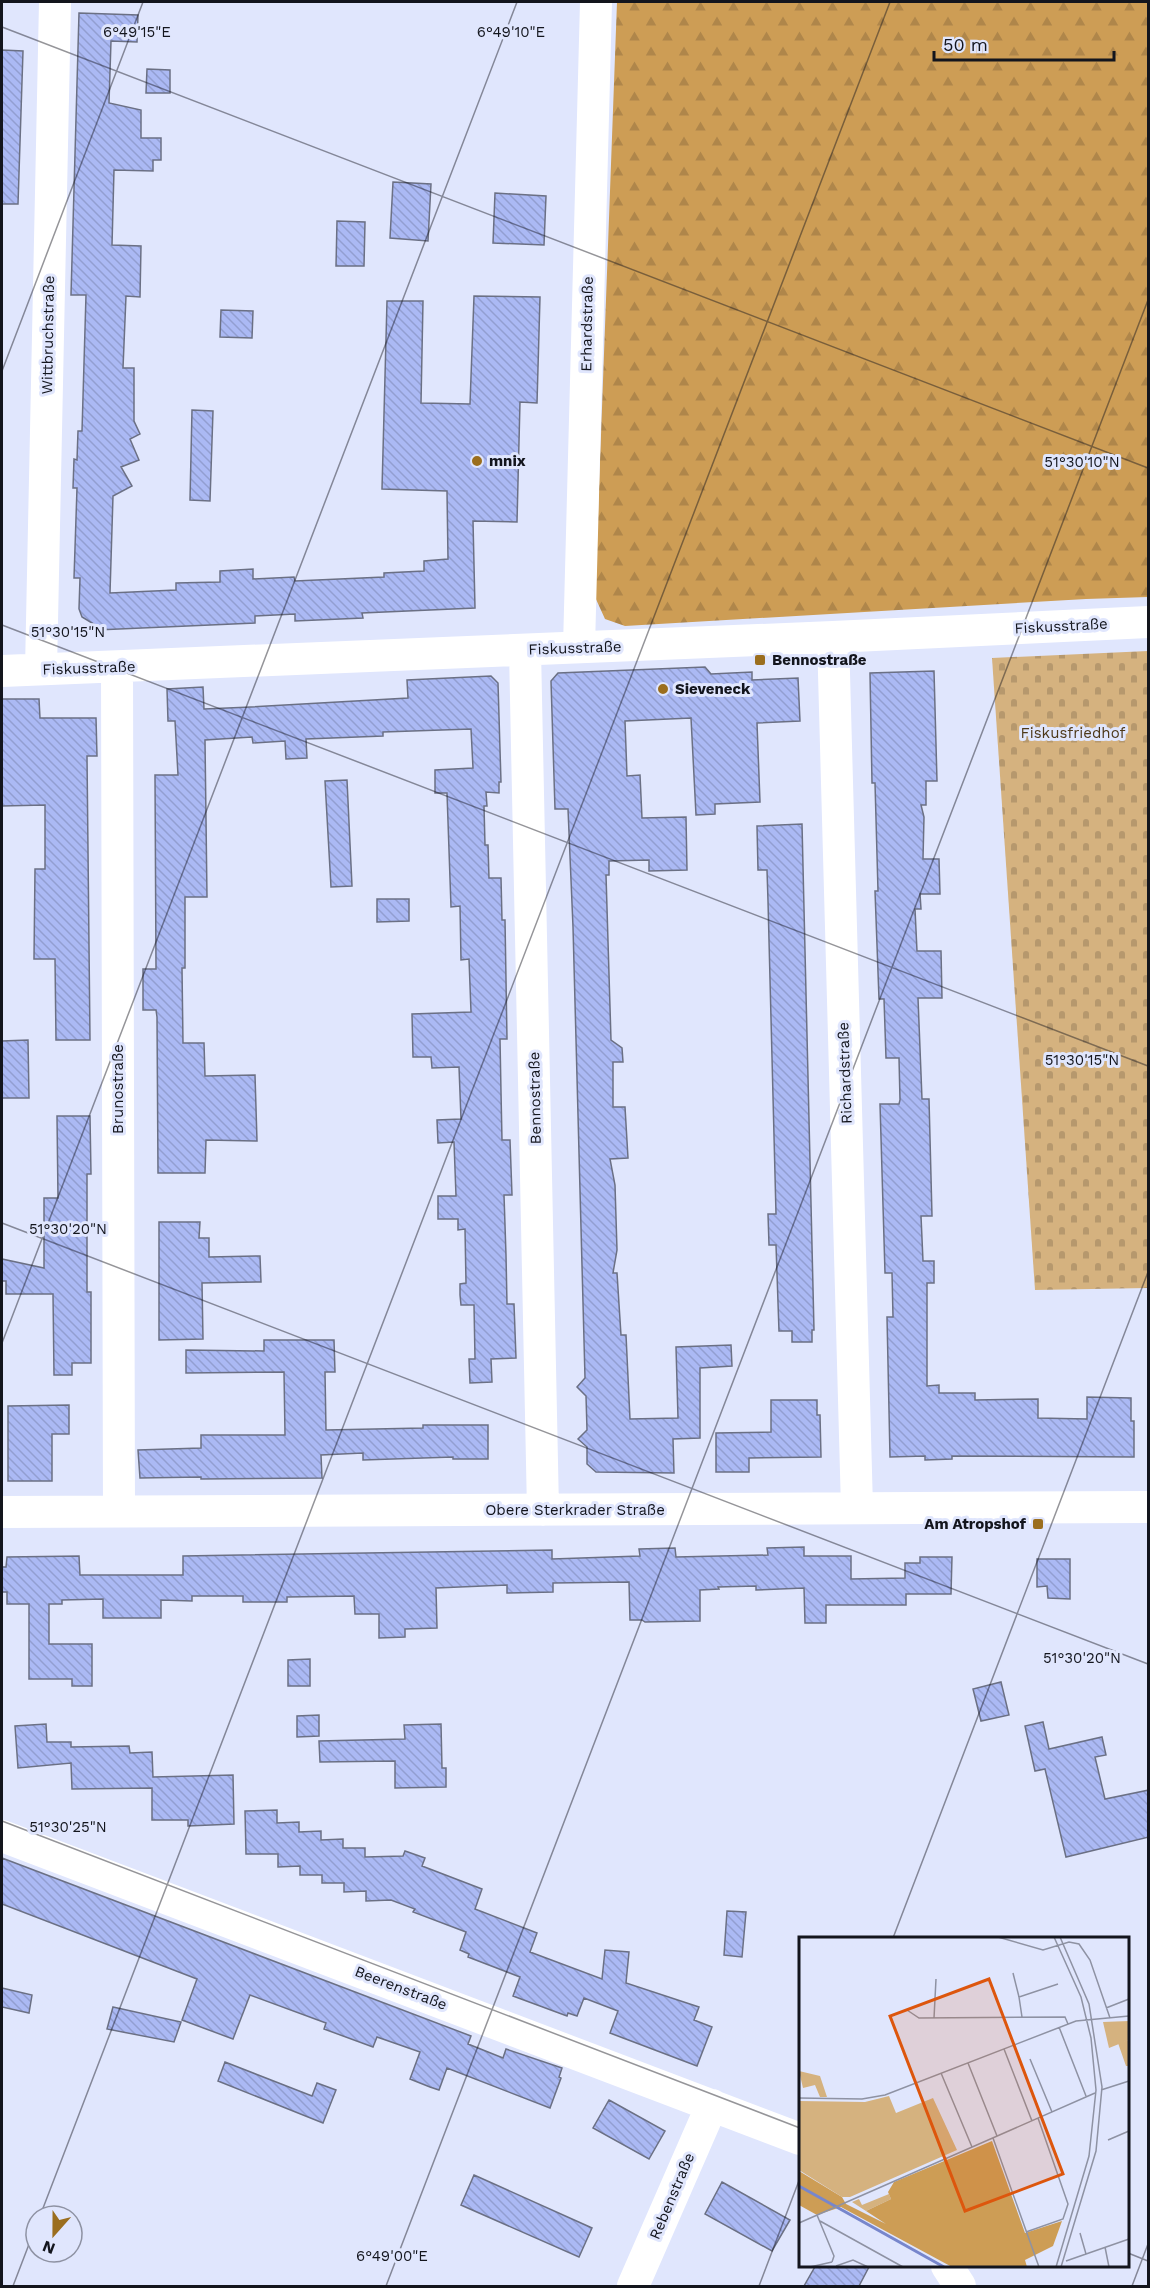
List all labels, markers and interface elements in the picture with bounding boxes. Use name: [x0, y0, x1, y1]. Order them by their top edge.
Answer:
text: 6°49'15"E: [103, 23, 171, 41]
text: 6°49'10"E: [477, 23, 545, 41]
scale bar: [934, 24, 1114, 62]
text: 50 m: [943, 34, 988, 55]
street label: Wittbruchstraße: [38, 275, 58, 395]
street label: Erhardstraße: [577, 276, 597, 372]
place label: mnix: [489, 452, 526, 470]
text: 51°30'10"N: [1044, 453, 1120, 471]
marker: mnix: [470, 454, 484, 468]
street label: Fiskusstraße: [1014, 615, 1108, 637]
text: 51°30'15"N: [31, 623, 105, 641]
street label: Fiskusstraße: [528, 637, 622, 659]
place label: Bennostraße: [772, 651, 867, 669]
marker: Bennostraße: [753, 653, 767, 667]
street label: Fiskusstraße: [42, 657, 136, 679]
place label: Sieveneck: [675, 680, 751, 698]
marker: Sieveneck: [656, 682, 670, 696]
park label: Fiskusfriedhof: [1021, 724, 1126, 742]
street label: Richardstraße: [834, 1022, 856, 1124]
street label: Brunostraße: [109, 1044, 127, 1134]
text: 51°30'15"N: [1045, 1051, 1119, 1069]
street label: Bennostraße: [525, 1052, 545, 1144]
text: 51°30'20"N: [29, 1220, 107, 1238]
street label: Obere Sterkrader Straße: [485, 1501, 665, 1519]
place label: Am Atropshof: [924, 1515, 1027, 1533]
marker: Am Atropshof: [1031, 1517, 1045, 1531]
text: 51°30'20"N: [1043, 1649, 1121, 1667]
text: 51°30'25"N: [29, 1818, 107, 1836]
inset map: [799, 1937, 1129, 2267]
street label: Beerenstraße: [352, 1962, 450, 2014]
street label: Rebenstraße: [646, 2150, 698, 2242]
north arrow: [24, 2204, 84, 2264]
text: N: [40, 2237, 58, 2259]
text: 6°49'00"E: [356, 2247, 428, 2265]

